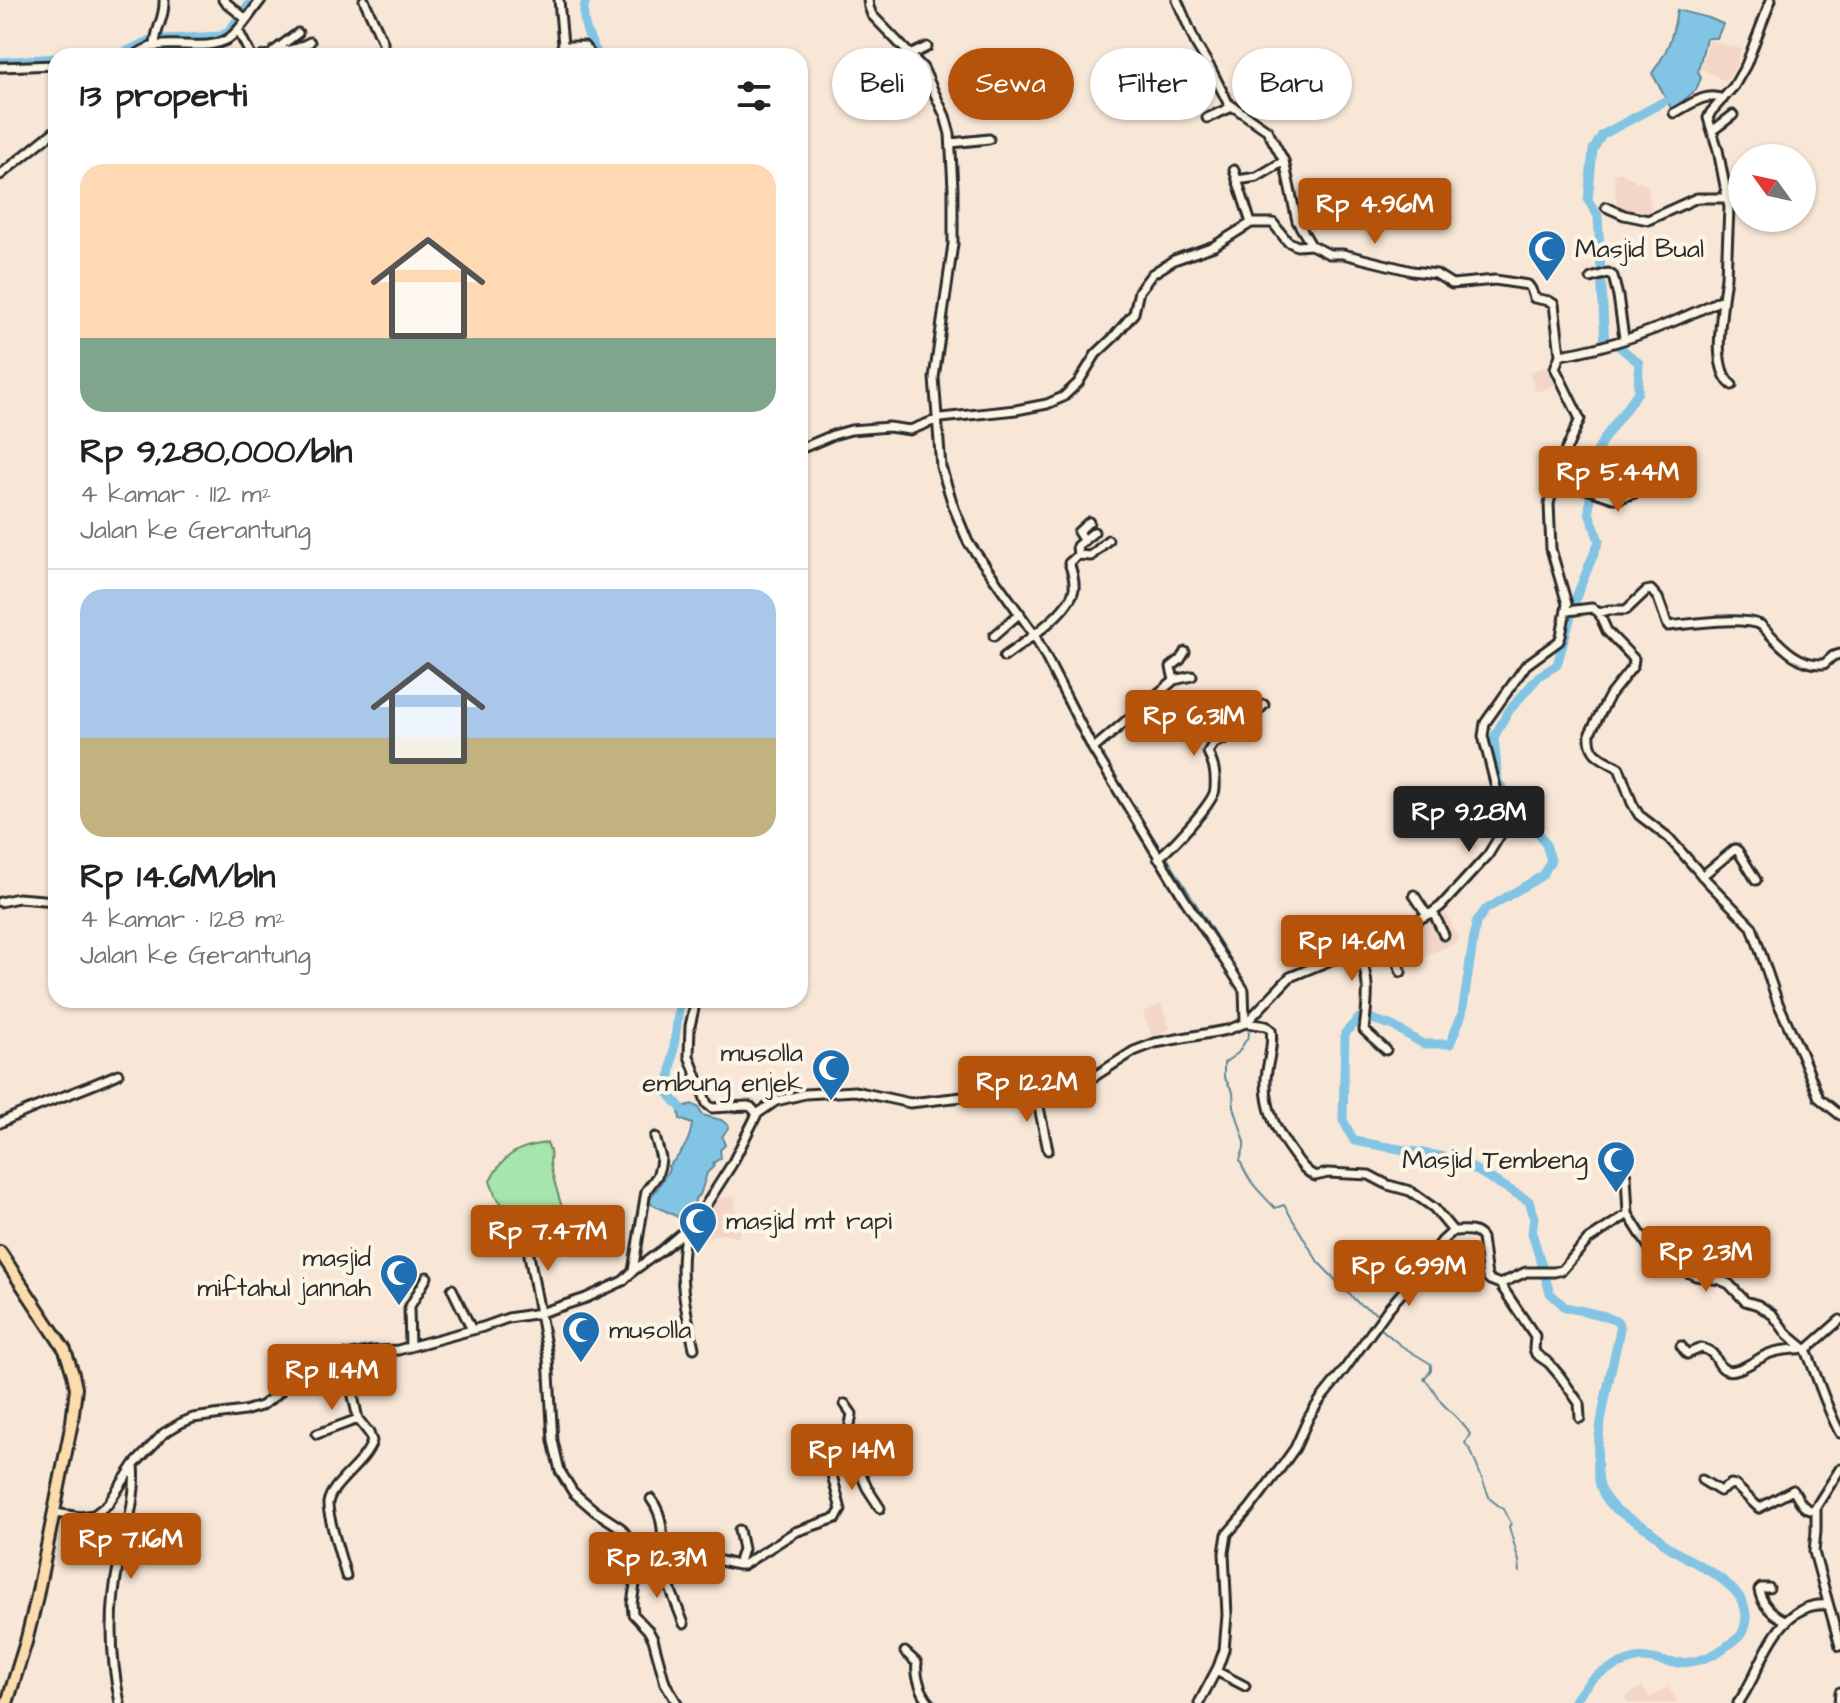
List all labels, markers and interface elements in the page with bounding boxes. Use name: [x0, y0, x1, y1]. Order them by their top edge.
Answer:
chip: Beli: [832, 48, 932, 120]
chip: Sewa: [948, 48, 1074, 120]
chip: Filter: [1090, 48, 1216, 120]
chip: Baru: [1232, 48, 1352, 120]
text: 13 properti: [80, 72, 247, 120]
icon: filters: [732, 74, 776, 118]
north arrow: [1728, 144, 1816, 232]
map controls: [1728, 144, 1816, 232]
pin: Rp 4.96M: [1292, 178, 1458, 246]
text: Rp 4.96M: [1316, 186, 1434, 222]
icon: home: [356, 216, 500, 360]
mosque icon: Masjid Bual: [1526, 228, 1568, 283]
place label: Masjid Bual: [1575, 231, 1704, 267]
text: Rp 9,280,000/bln: [80, 428, 352, 476]
pin: Rp 5.44M: [1535, 446, 1701, 514]
text: Rp 5.44M: [1557, 454, 1679, 490]
text: 4 kamar · 112 m²: [80, 476, 272, 512]
text: Jalan ke Gerantung: [80, 512, 311, 548]
icon: home: [356, 641, 500, 785]
pin: Rp 6.31M: [1111, 690, 1277, 758]
text: Rp 6.31M: [1143, 698, 1245, 734]
pin: Rp 9.28M: [1386, 786, 1552, 854]
text: Rp 9.28M: [1411, 794, 1527, 830]
text: Rp 14.6M/bln: [80, 853, 275, 901]
text: 4 kamar · 128 m²: [80, 901, 285, 937]
pin: Rp 14.6M: [1269, 915, 1435, 983]
text: Rp 14.6M: [1299, 923, 1405, 959]
text: Jalan ke Gerantung: [80, 937, 311, 973]
place label: musolla embung enjek: [642, 1035, 803, 1103]
mosque icon: musolla embung enjek: [810, 1047, 852, 1102]
pin: Rp 12.2M: [944, 1056, 1110, 1124]
text: Rp 12.2M: [976, 1064, 1078, 1100]
mosque icon: Masjid Tembeng: [1595, 1139, 1637, 1194]
place label: Masjid Tembeng: [1402, 1142, 1588, 1180]
mosque icon: masjid mt rapi: [677, 1200, 719, 1255]
place label: masjid mt rapi: [726, 1203, 892, 1239]
pin: Rp 7.47M: [465, 1205, 631, 1273]
text: Rp 7.47M: [489, 1213, 607, 1249]
pin: Rp 23M: [1641, 1226, 1771, 1294]
text: Rp 23M: [1659, 1234, 1753, 1270]
place label: masjid miftahul jannah: [197, 1240, 371, 1306]
pin: Rp 6.99M: [1326, 1240, 1492, 1308]
text: Rp 6.99M: [1352, 1248, 1466, 1284]
mosque icon: masjid miftahul jannah: [378, 1252, 420, 1307]
mosque icon: musolla: [560, 1309, 602, 1364]
place label: musolla: [609, 1312, 692, 1348]
pin: Rp 11.4M: [249, 1344, 415, 1412]
text: Rp 11.4M: [286, 1352, 378, 1388]
pin: Rp 14M: [787, 1424, 917, 1492]
text: Rp 14M: [809, 1432, 895, 1468]
pin: Rp 7.16M: [48, 1513, 214, 1581]
text: Rp 7.16M: [79, 1521, 183, 1557]
pin: Rp 12.3M: [574, 1532, 740, 1600]
text: Rp 12.3M: [607, 1540, 707, 1576]

